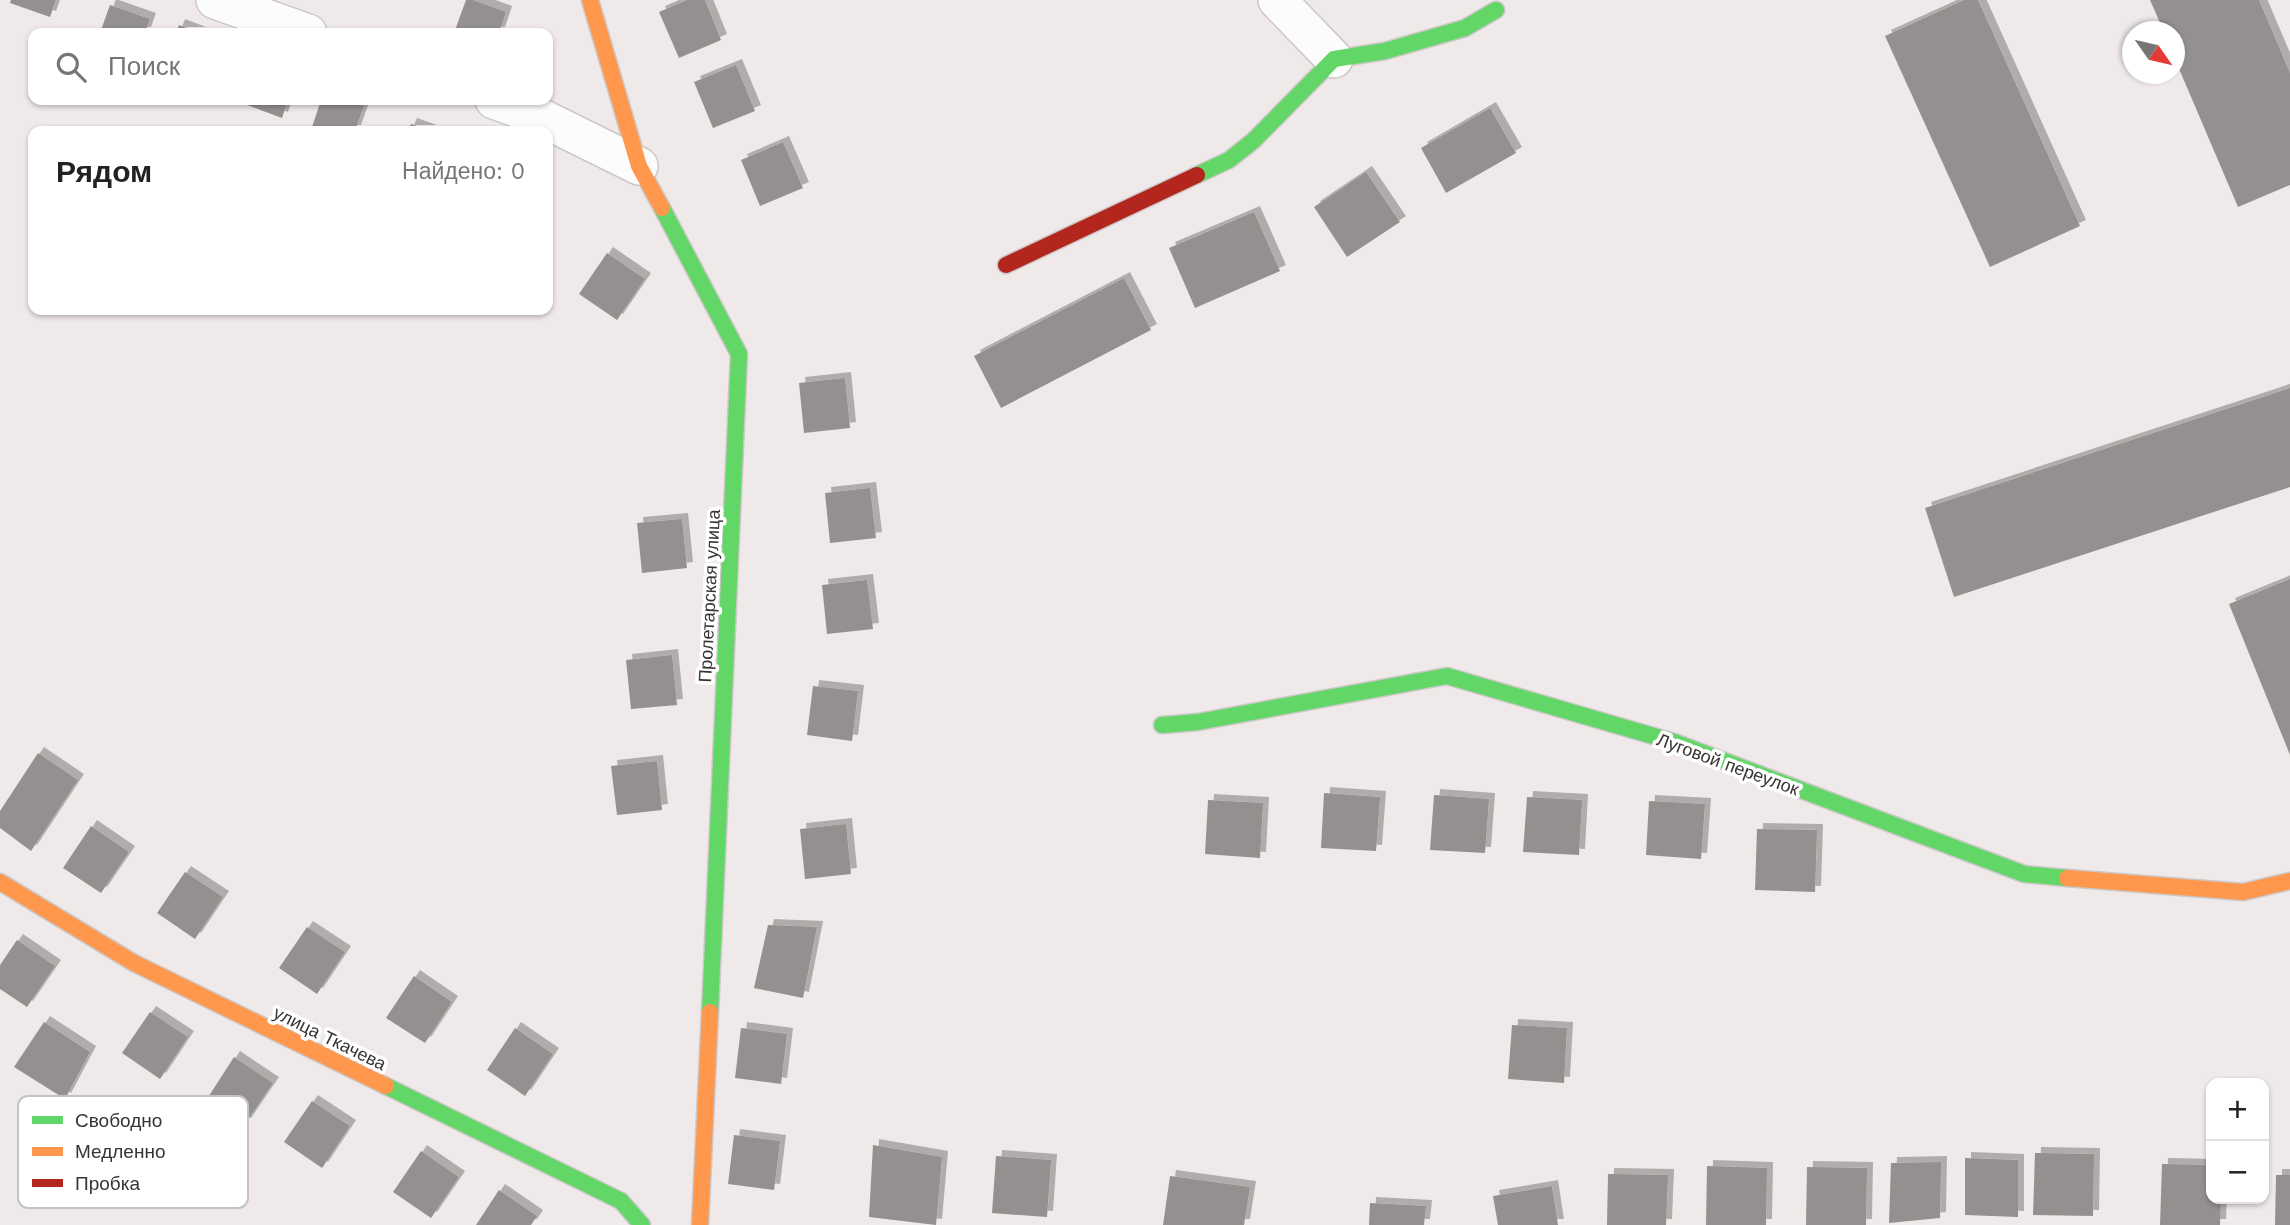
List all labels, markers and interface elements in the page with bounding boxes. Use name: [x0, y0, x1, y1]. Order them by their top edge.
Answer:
north arrow: [2122, 21, 2185, 84]
search box: [28, 28, 553, 105]
icon: search: [52, 48, 90, 86]
text: Поиск: [108, 51, 180, 81]
text: Рядом: [56, 154, 152, 189]
text: Найдено: 0: [402, 158, 525, 185]
street label: Пролетарская улица: [694, 508, 724, 683]
street label: Луговой переулок: [1654, 729, 1802, 799]
street label: улица Ткачева: [270, 1002, 391, 1075]
map controls: [2206, 1078, 2269, 1204]
button: +: [2206, 1078, 2269, 1141]
legend: [18, 1096, 248, 1208]
text: Свободно: [75, 1109, 162, 1132]
text: Медленно: [75, 1140, 165, 1163]
button: −: [2206, 1141, 2269, 1204]
text: Пробка: [75, 1172, 140, 1195]

